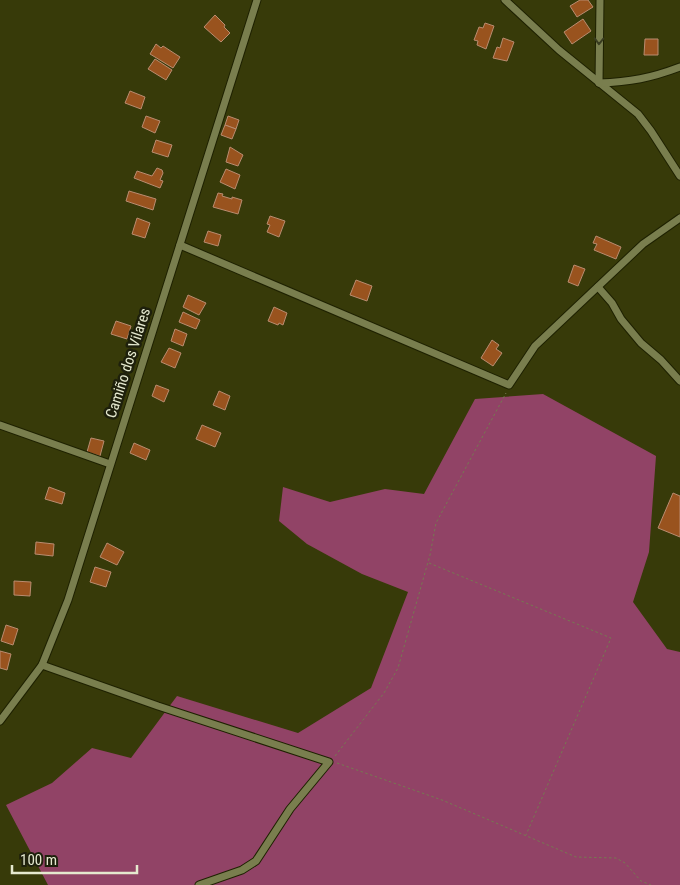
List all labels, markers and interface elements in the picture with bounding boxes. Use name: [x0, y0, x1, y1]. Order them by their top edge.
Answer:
one-way arrow: [594, 38, 605, 46]
street label: Camiño dos Vilares: [102, 306, 154, 420]
scale bar: [12, 842, 138, 874]
text: 100 m: [20, 851, 57, 869]

